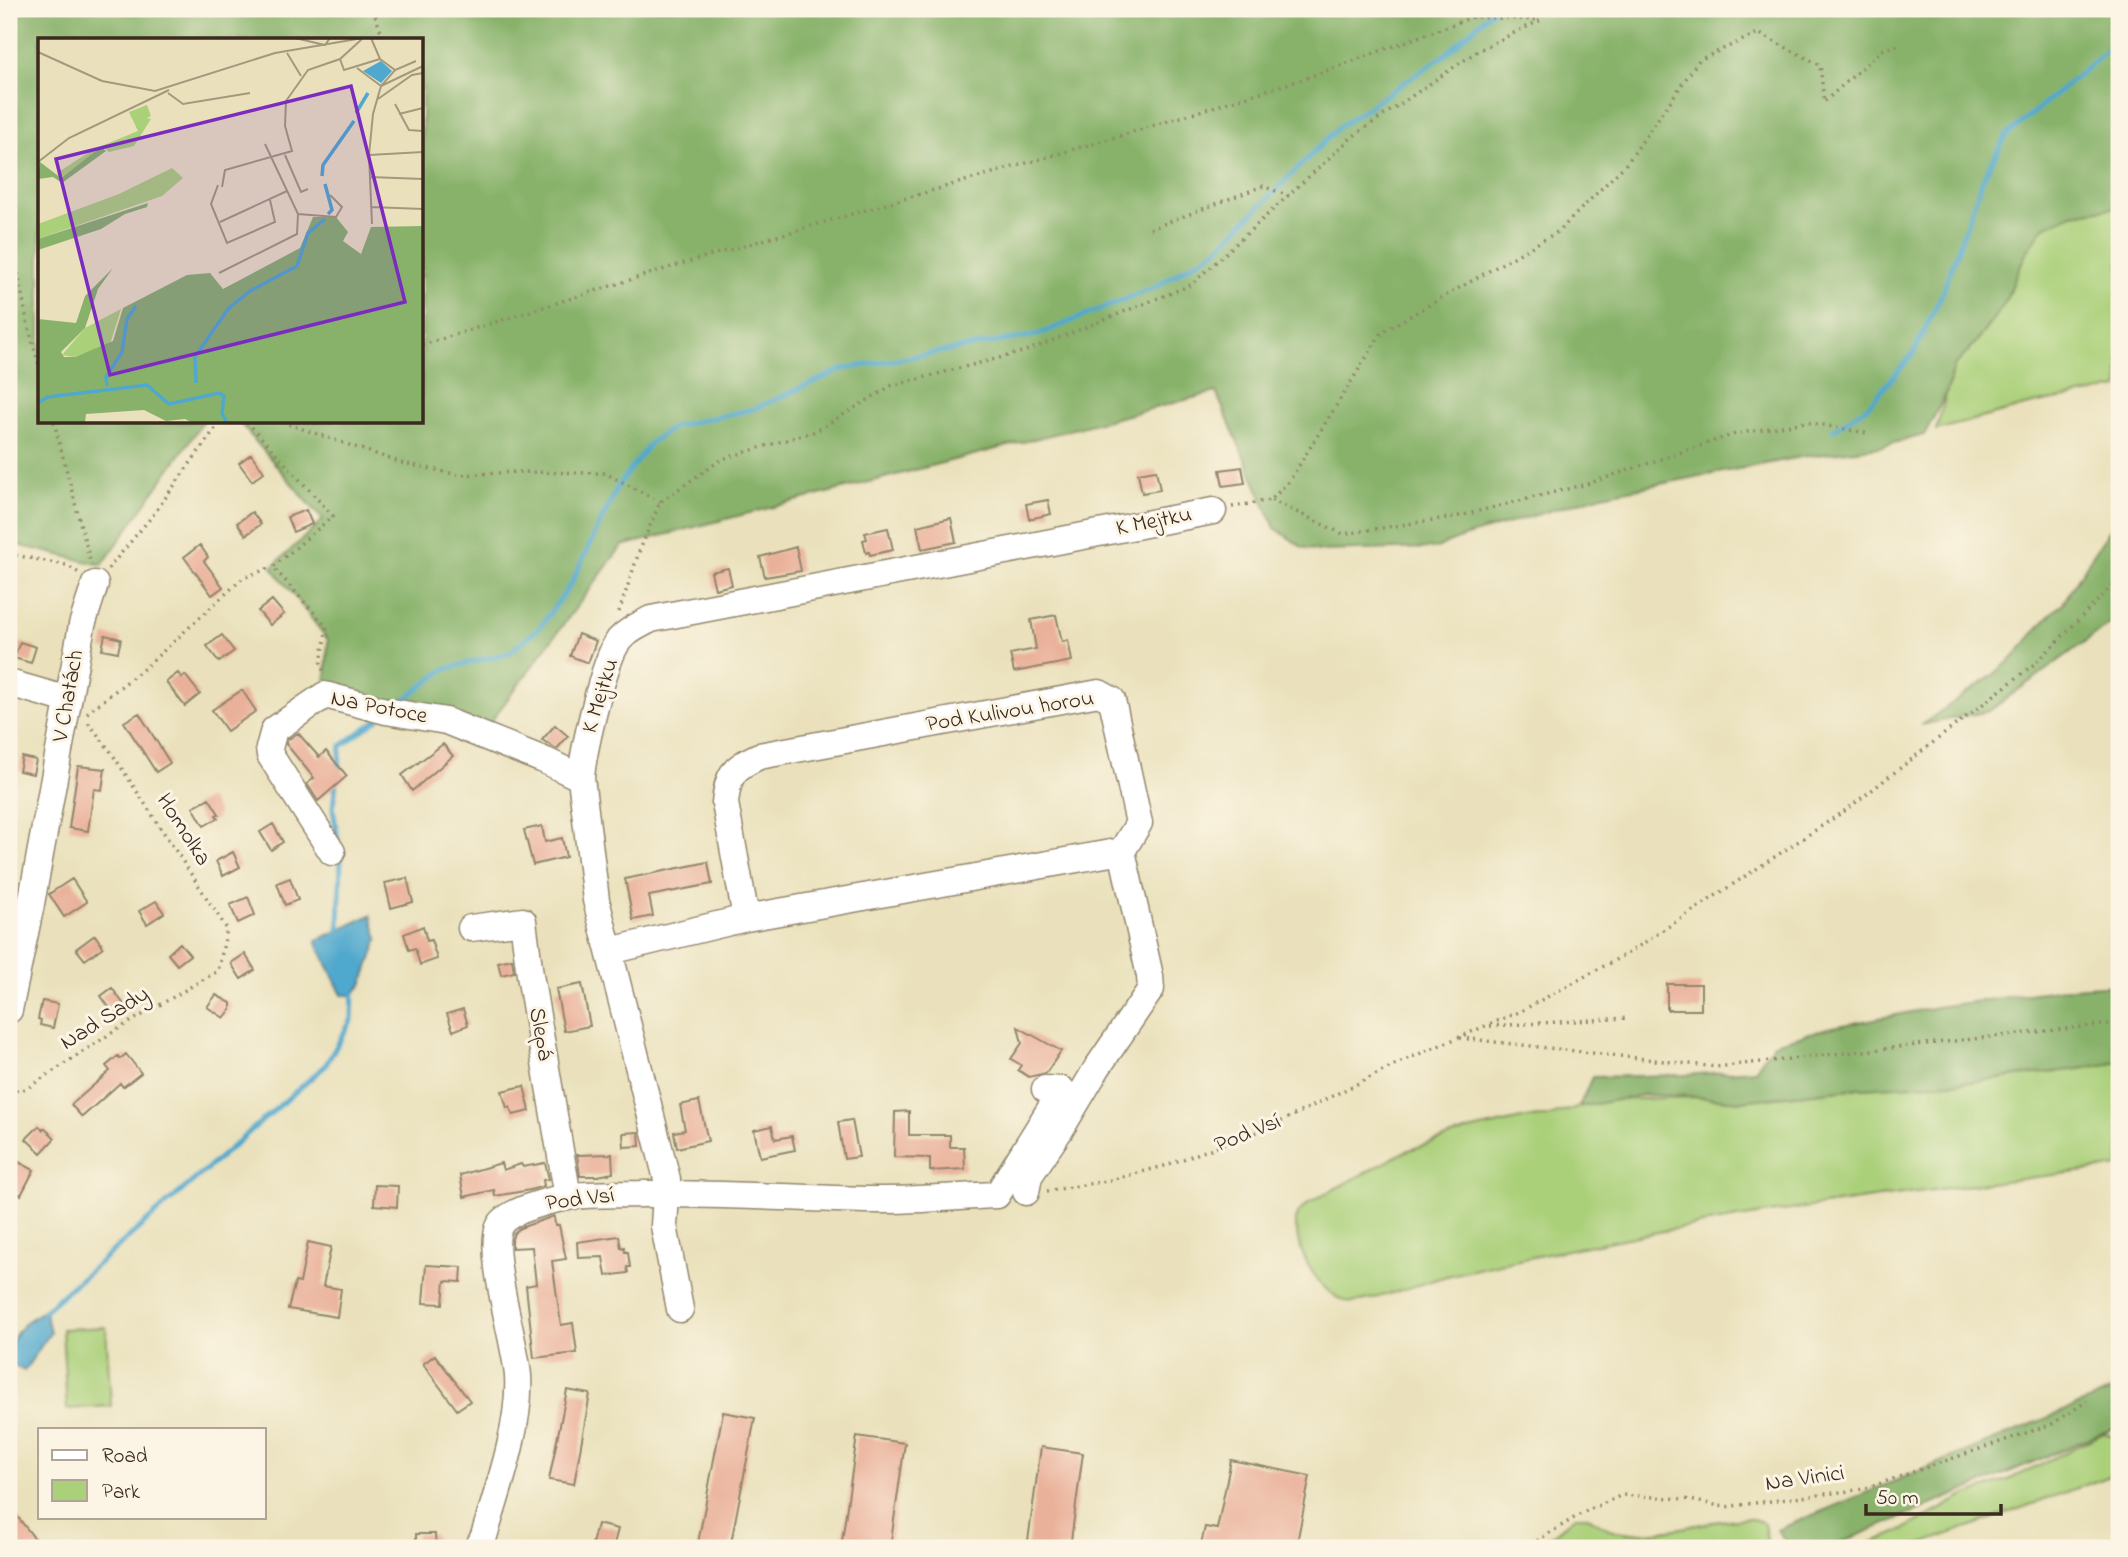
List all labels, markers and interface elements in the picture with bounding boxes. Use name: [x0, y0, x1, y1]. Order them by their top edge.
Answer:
inset map: [38, 38, 424, 424]
street label: K Mejtku: [1113, 498, 1195, 546]
street label: V Chatách: [44, 647, 93, 746]
street label: K Mejtku: [574, 655, 628, 737]
street label: Na Potoce: [328, 682, 431, 734]
street label: Pod Kulivou horou: [924, 682, 1096, 742]
street label: Homolka: [147, 787, 219, 873]
street label: Nad Sady: [54, 979, 157, 1061]
street label: Slepá: [519, 1005, 561, 1063]
street label: Pod Vsí: [1210, 1106, 1286, 1162]
street label: Pod Vsí: [544, 1179, 616, 1221]
legend: [38, 1428, 266, 1518]
text: Road: [102, 1442, 148, 1472]
street label: Na Vinici: [1763, 1457, 1847, 1501]
scale bar: [1866, 1473, 2000, 1517]
text: Park: [102, 1478, 141, 1508]
text: 50 m: [1876, 1484, 1919, 1514]

